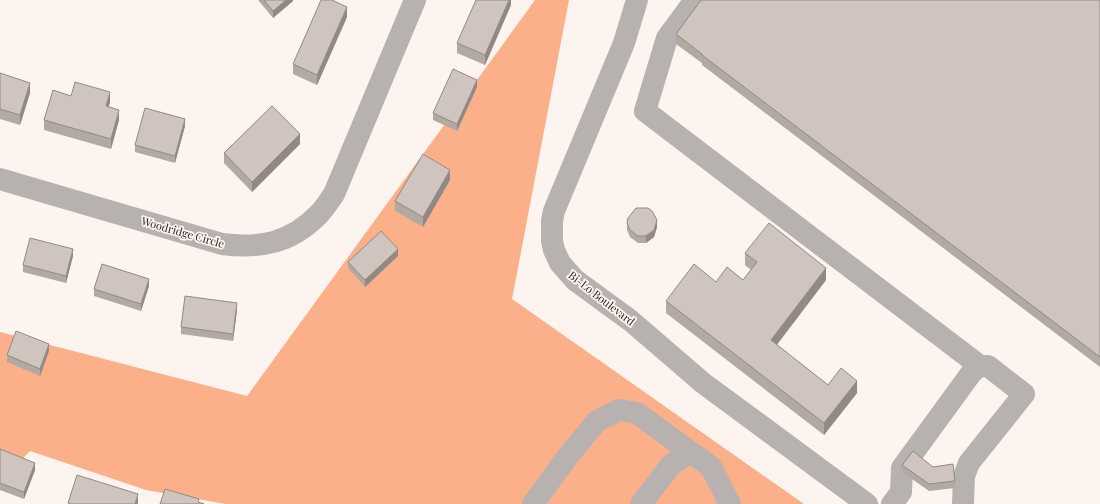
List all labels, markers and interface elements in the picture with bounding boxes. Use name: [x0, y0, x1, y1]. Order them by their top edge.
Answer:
street label: Woodridge Circle: [139, 213, 227, 251]
street label: Bi-Lo Boulevard: [566, 267, 639, 329]

